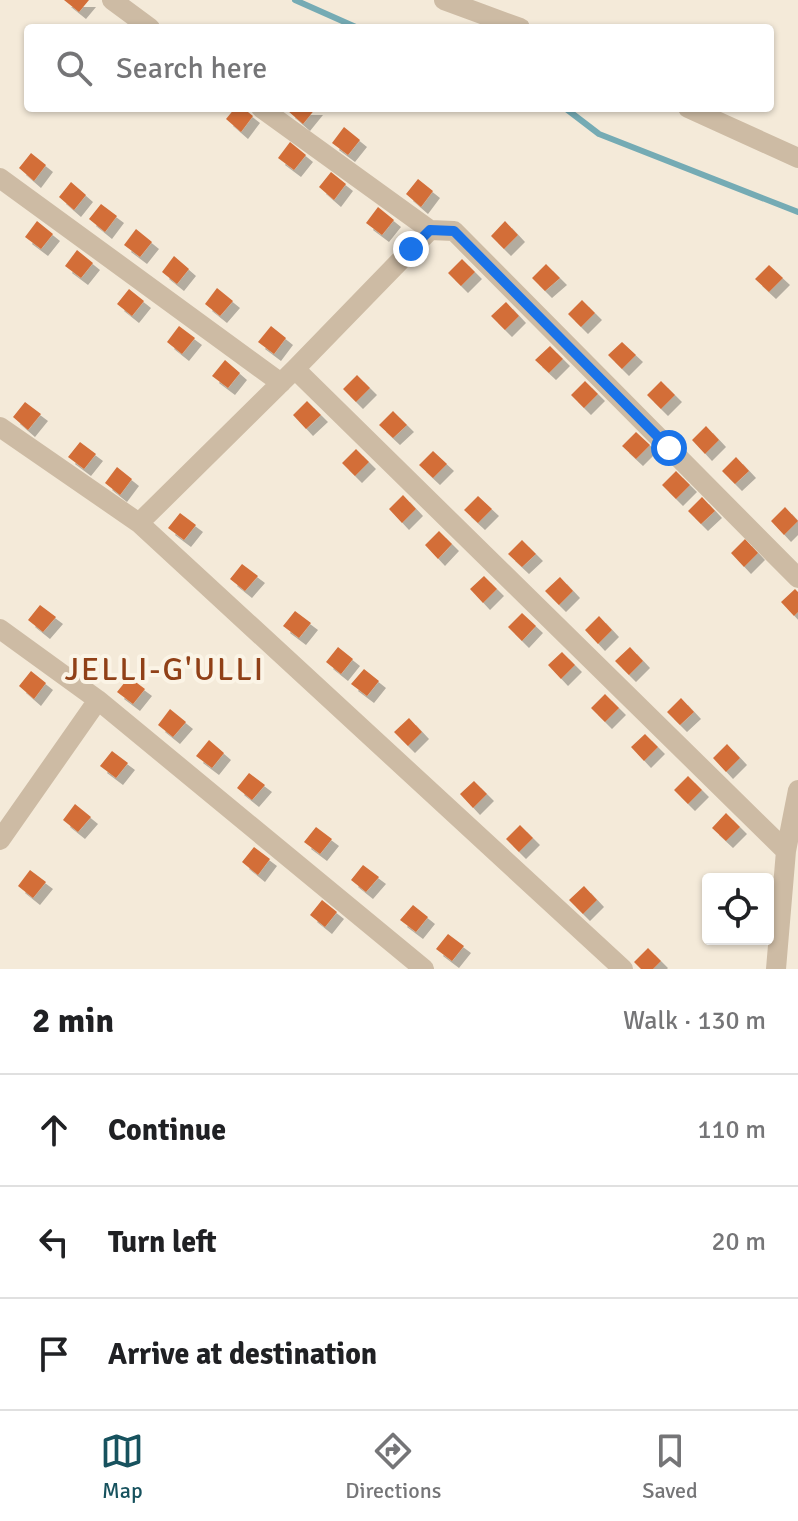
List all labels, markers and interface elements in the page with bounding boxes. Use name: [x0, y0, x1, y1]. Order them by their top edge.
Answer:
search box: [24, 24, 774, 112]
icon: search: [52, 46, 96, 90]
text: Search here: [116, 50, 267, 87]
route end: [393, 231, 429, 267]
route start: [651, 430, 687, 466]
district label: JELLI-G'ULLI: [65, 650, 265, 689]
map controls: [702, 873, 774, 945]
button: locate: [702, 873, 774, 945]
text: 2 min: [32, 1000, 114, 1042]
text: Walk · 130 m: [623, 1005, 766, 1037]
icon: ahead: [32, 1108, 76, 1152]
text: Continue: [108, 1112, 226, 1149]
text: 110 m: [697, 1114, 766, 1146]
icon: left: [32, 1220, 76, 1264]
text: Turn left: [108, 1224, 217, 1261]
text: 20 m: [711, 1226, 766, 1258]
icon: arrive: [32, 1332, 76, 1376]
text: Arrive at destination: [108, 1336, 377, 1373]
tab: Map: [100, 1429, 144, 1504]
tab: Directions: [345, 1429, 441, 1504]
tab: Saved: [642, 1429, 698, 1504]

